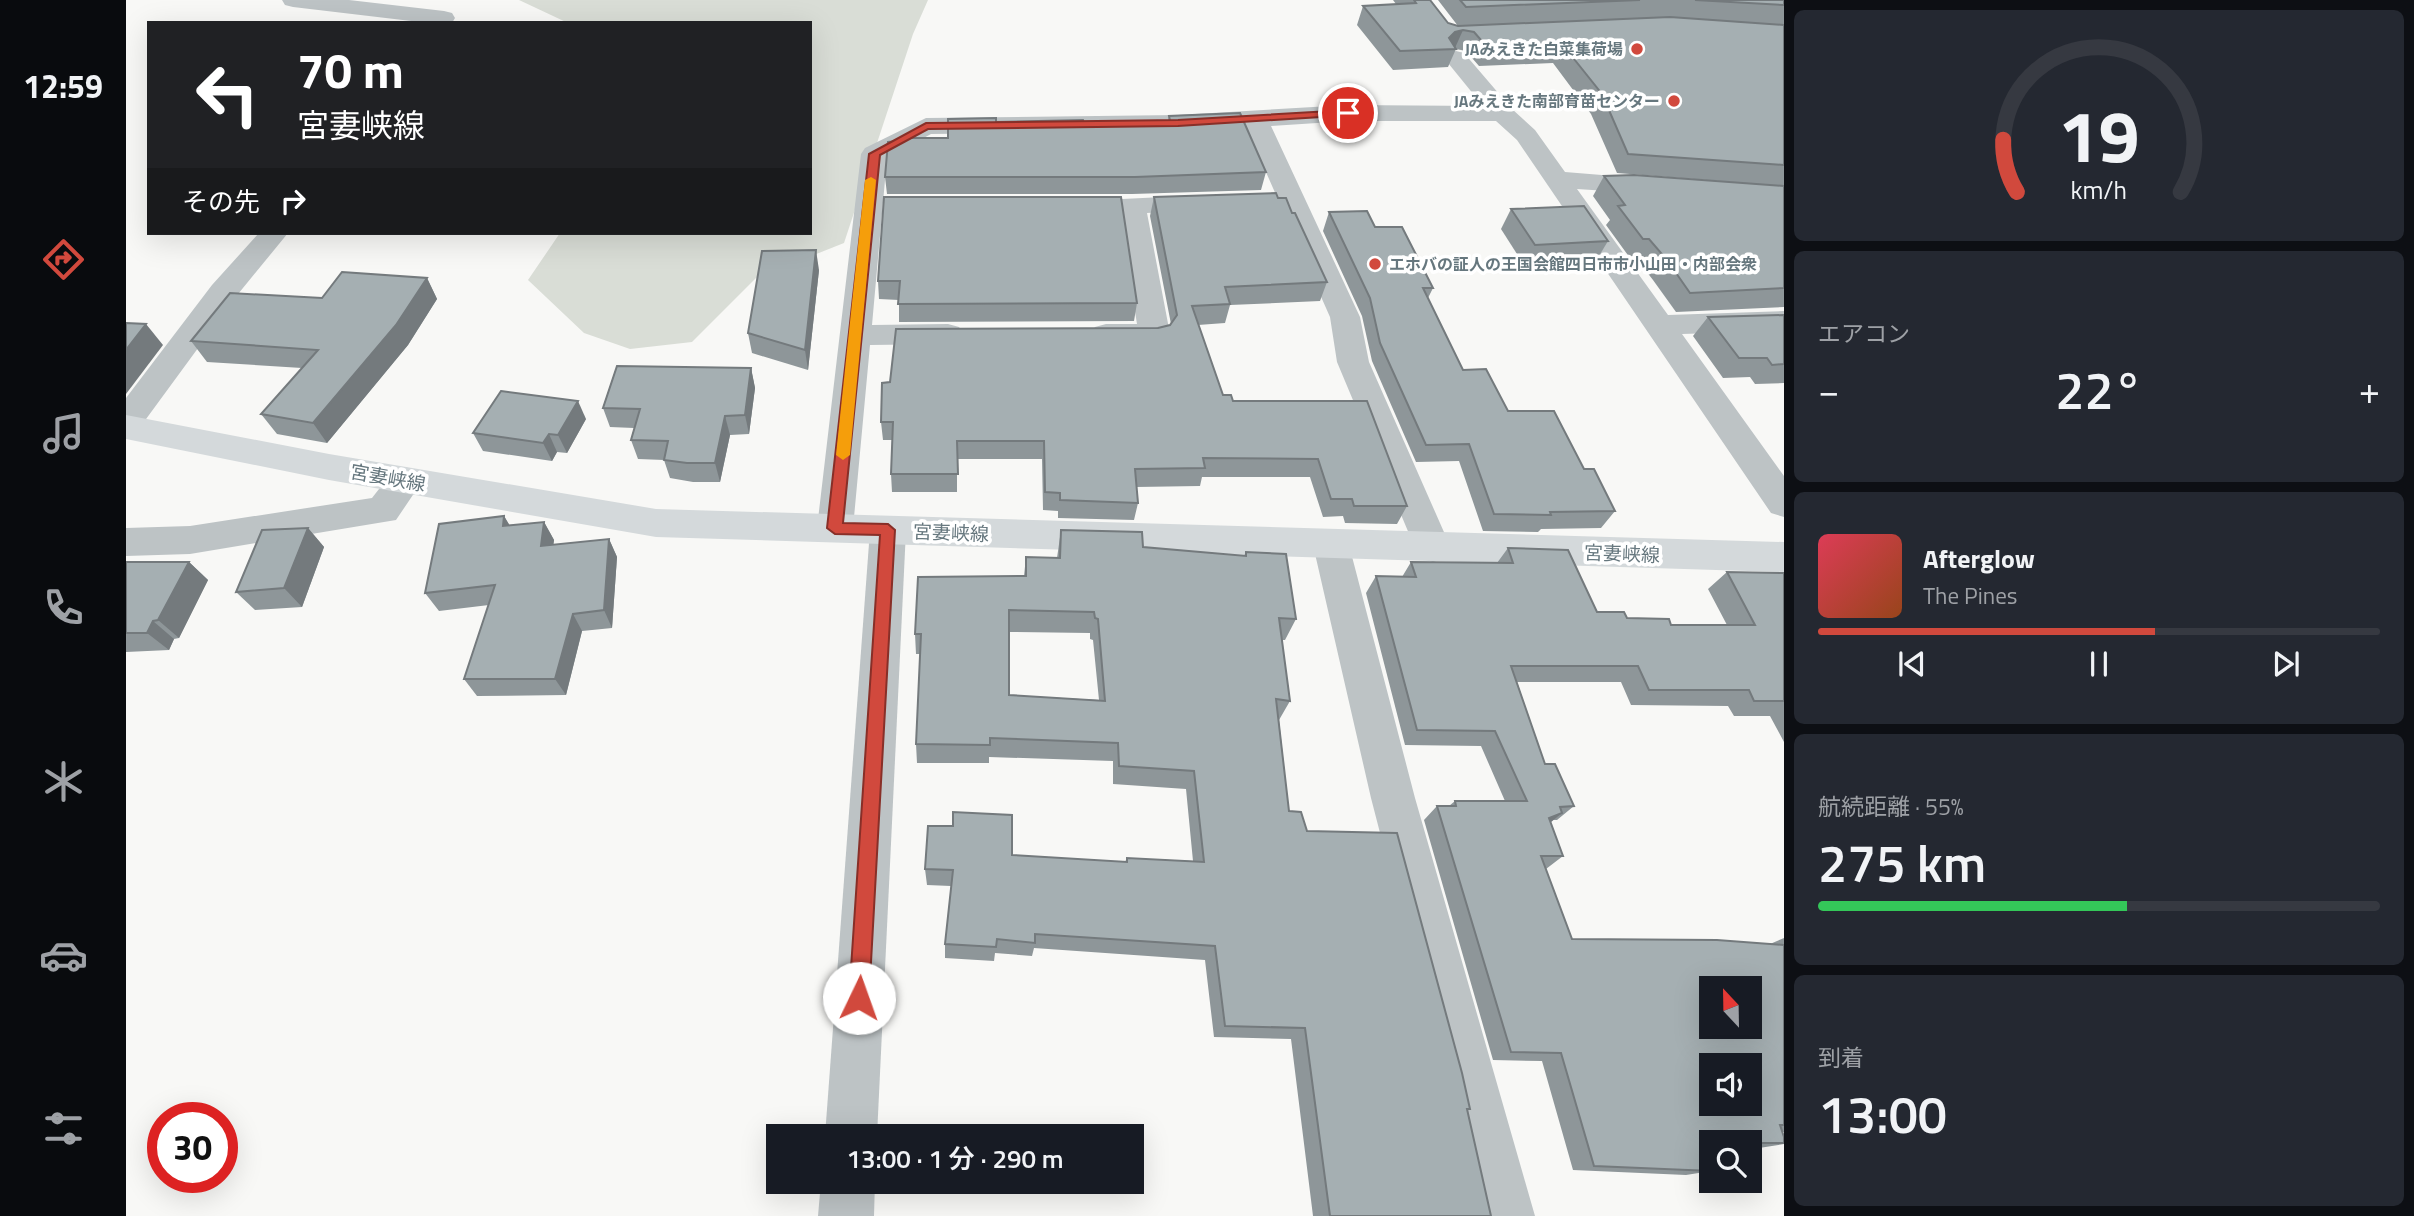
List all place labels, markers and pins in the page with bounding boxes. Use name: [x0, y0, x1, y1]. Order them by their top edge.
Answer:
place label: JAみえきた白菜集荷場: [1465, 37, 1623, 61]
marker: JAみえきた白菜集荷場: [1629, 41, 1645, 57]
pin: [1318, 83, 1378, 143]
place label: JAみえきた南部育苗センター: [1454, 89, 1660, 113]
marker: JAみえきた南部育苗センター: [1666, 93, 1682, 109]
place label: エホバの証人の王国会館四日市市小山田・内部会衆: [1389, 252, 1757, 276]
marker: エホバの証人の王国会館四日市市小山田・内部会衆: [1367, 256, 1383, 272]

